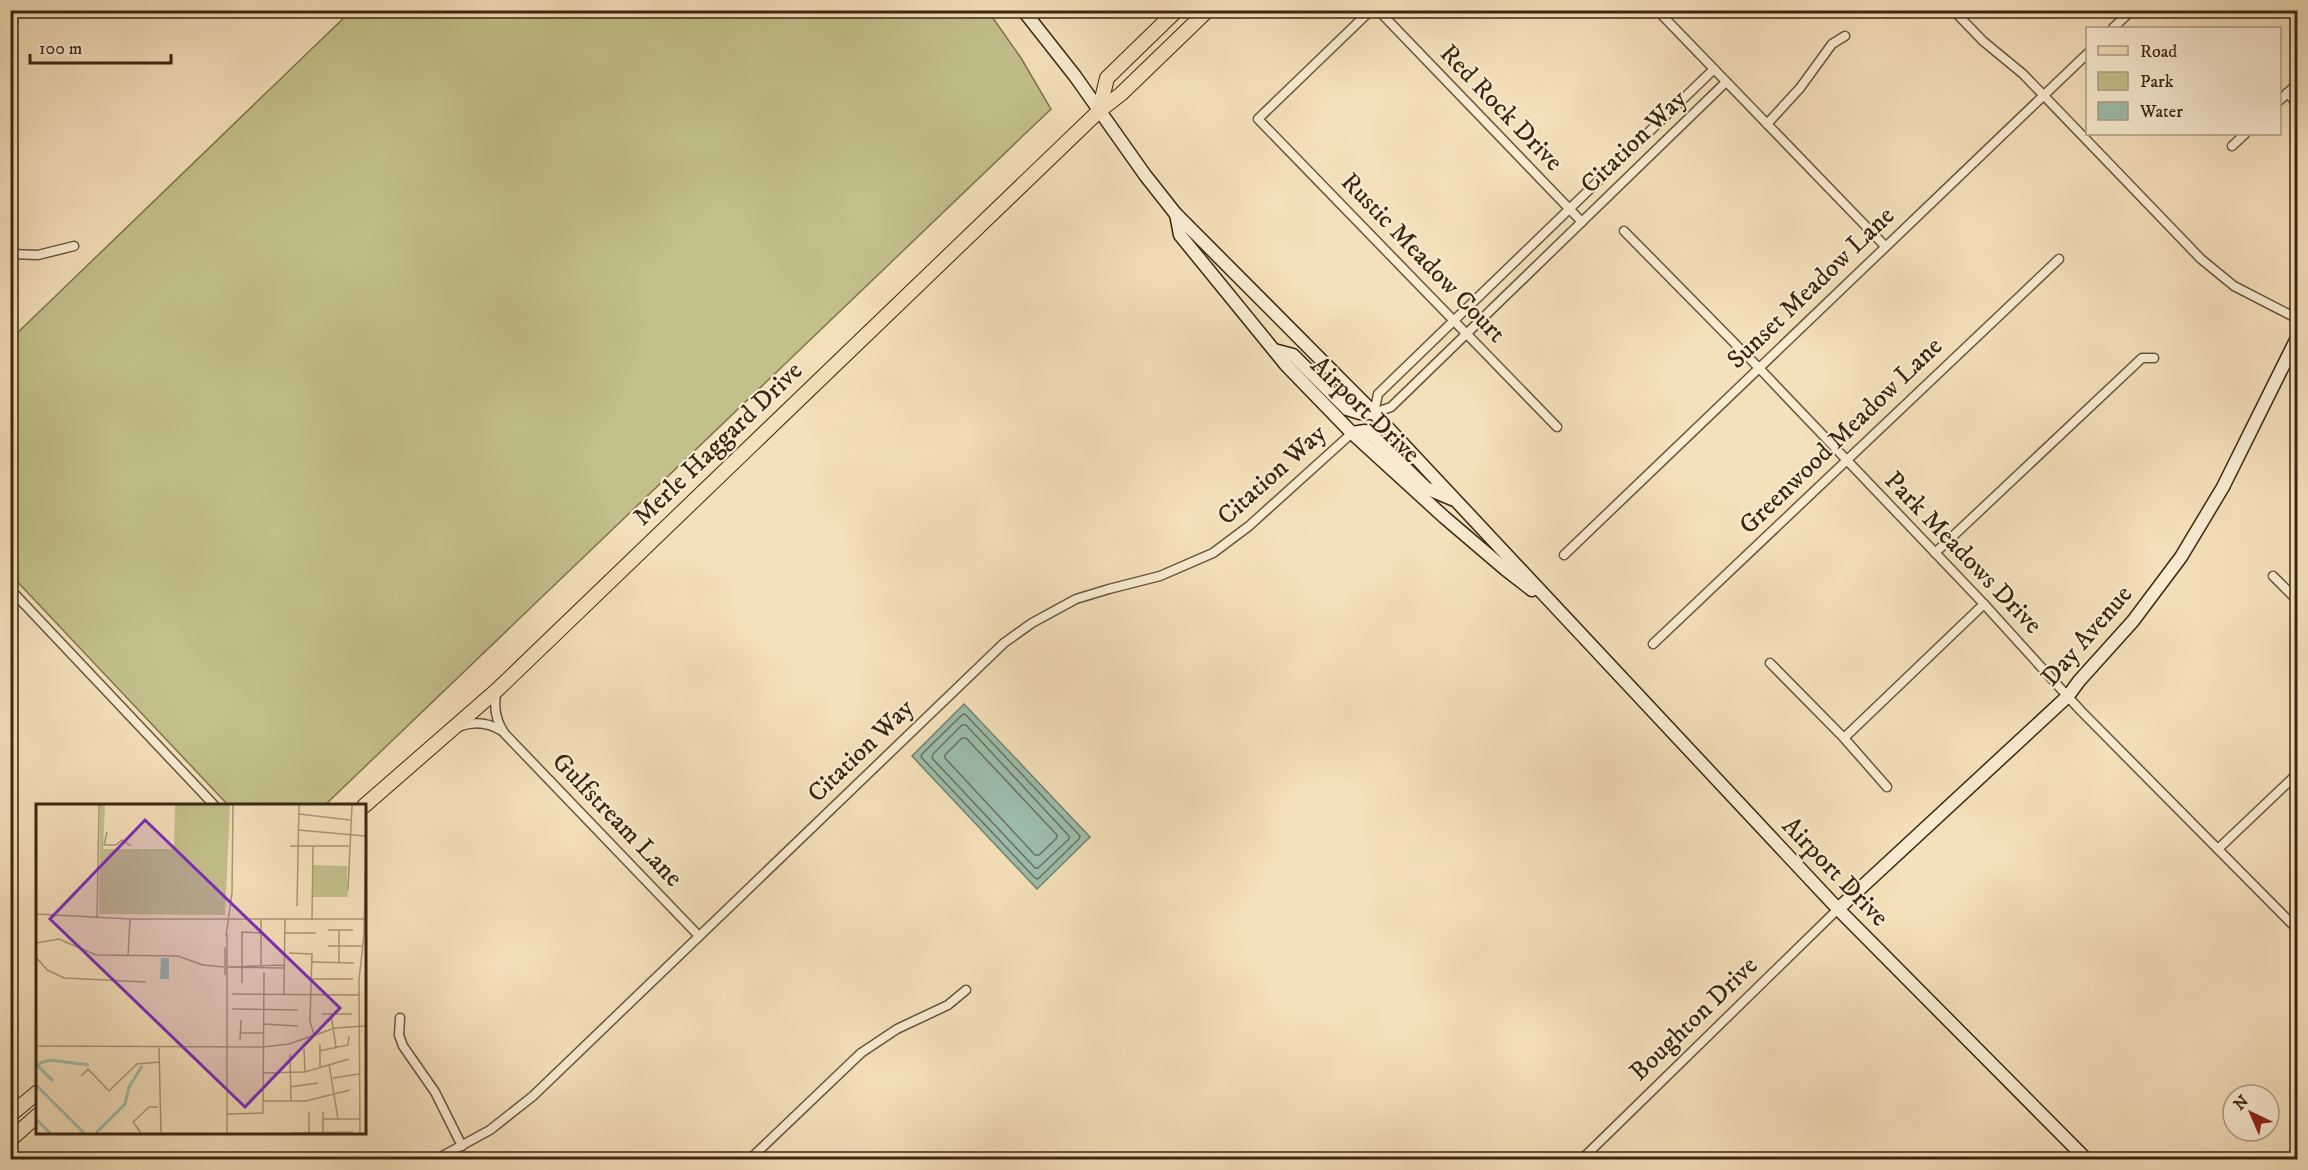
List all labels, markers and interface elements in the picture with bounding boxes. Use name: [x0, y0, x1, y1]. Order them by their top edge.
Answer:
scale bar: [30, 27, 171, 65]
legend: [2086, 27, 2281, 135]
text: 100 m: [39, 38, 82, 60]
street label: Red Rock Drive: [1432, 38, 1570, 178]
text: Road: [2140, 41, 2177, 63]
text: Park: [2140, 71, 2174, 93]
street label: Citation Way: [1574, 83, 1695, 201]
text: Water: [2139, 101, 2183, 123]
street label: Rustic Meadow Court: [1333, 166, 1513, 350]
street label: Sunset Meadow Lane: [1720, 200, 1902, 376]
street label: Greenwood Meadow Lane: [1732, 330, 1950, 542]
street label: Airport Drive: [1303, 349, 1427, 471]
street label: Merle Haggard Drive: [626, 355, 810, 533]
street label: Citation Way: [1211, 417, 1334, 533]
street label: Park Meadows Drive: [1877, 465, 2049, 641]
street label: Day Avenue: [2034, 579, 2140, 693]
street label: Citation Way: [801, 692, 922, 810]
street label: Gulfstream Lane: [545, 746, 689, 894]
inset map: [36, 804, 366, 1134]
street label: Airport Drive: [1774, 810, 1896, 934]
street label: Boughton Drive: [1623, 950, 1765, 1088]
north arrow: [2221, 1083, 2281, 1143]
text: N: [2230, 1091, 2253, 1115]

